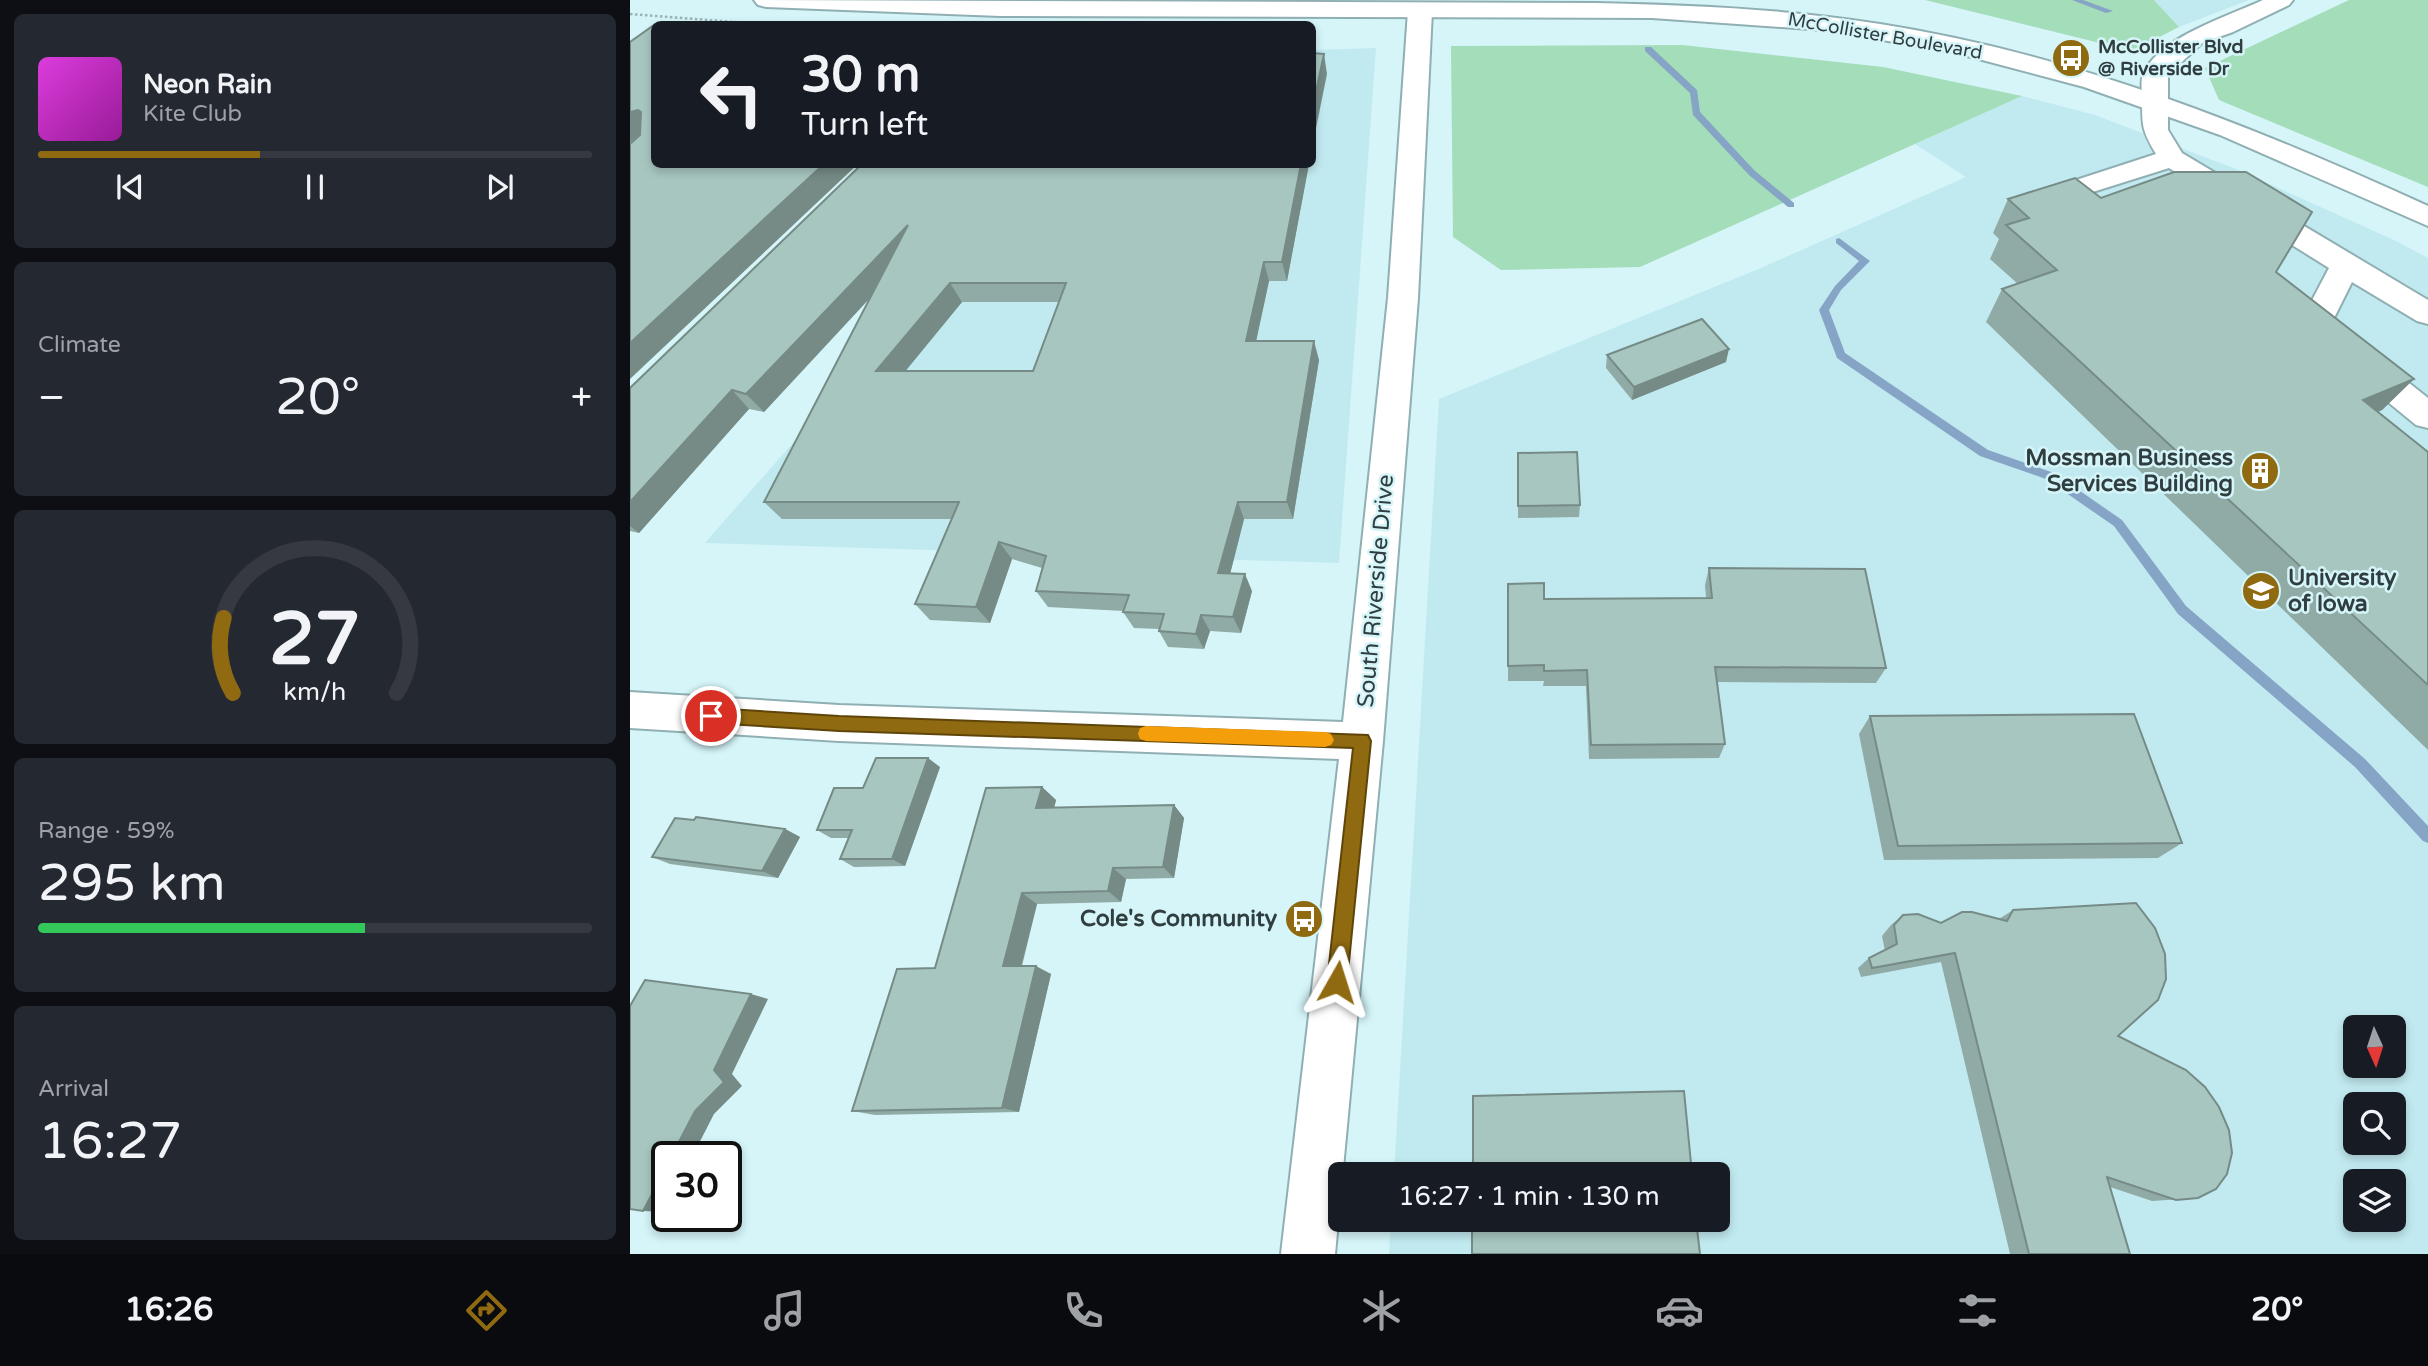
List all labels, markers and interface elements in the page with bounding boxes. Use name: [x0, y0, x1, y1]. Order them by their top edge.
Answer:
street label: McCollister Boulevard: [1786, 8, 1984, 64]
place label: McCollister Blvd @ Riverside Dr: [2098, 36, 2243, 80]
bus stop icon: McCollister Blvd @ Riverside Dr: [2050, 37, 2092, 79]
text: 30 m: [801, 46, 920, 105]
icon: left: [686, 49, 777, 140]
text: Neon Rain: [143, 69, 272, 100]
text: Kite Club: [143, 100, 242, 128]
text: Turn left: [801, 106, 928, 144]
icon: previous: [111, 168, 149, 206]
icon: pause: [296, 168, 334, 206]
icon: next: [481, 168, 519, 206]
text: Climate: [38, 331, 121, 359]
text: 20°: [275, 366, 360, 429]
text: −: [38, 375, 65, 421]
text: +: [571, 375, 592, 421]
place label: Mossman Business Services Building: [2025, 444, 2233, 498]
building icon: Mossman Business Services Building: [2239, 450, 2281, 492]
street label: South Riverside Drive: [1352, 473, 1400, 709]
place label: University of Iowa: [2288, 564, 2397, 618]
school or university icon: University of Iowa: [2240, 570, 2282, 612]
text: 27: [269, 596, 361, 684]
text: km/h: [284, 677, 346, 707]
pin: [681, 686, 741, 746]
icon: arrive: [692, 697, 730, 735]
text: Range · 59%: [38, 817, 174, 845]
text: 295 km: [38, 852, 226, 915]
bus stop icon: Cole's Community: [1283, 898, 1325, 940]
place label: Cole's Community: [1080, 905, 1278, 933]
position arrow: [1300, 945, 1374, 1019]
north arrow: [2343, 1015, 2406, 1078]
map controls: [2343, 1015, 2406, 1232]
text: Arrival: [38, 1075, 109, 1103]
button: search: [2343, 1092, 2406, 1155]
text: 16:27: [38, 1110, 182, 1173]
speed limit sign: 30: [651, 1141, 742, 1232]
button: layers: [2343, 1169, 2406, 1232]
text: 16:27 · 1 min · 130 m: [1398, 1181, 1660, 1212]
icon: directions: [462, 1286, 511, 1335]
icon: music: [760, 1286, 809, 1335]
icon: phone: [1059, 1286, 1108, 1335]
icon: climate: [1357, 1286, 1406, 1335]
icon: car: [1655, 1286, 1704, 1335]
icon: filters: [1953, 1286, 2002, 1335]
text: 16:26: [125, 1291, 213, 1329]
text: 20°: [2251, 1291, 2303, 1329]

